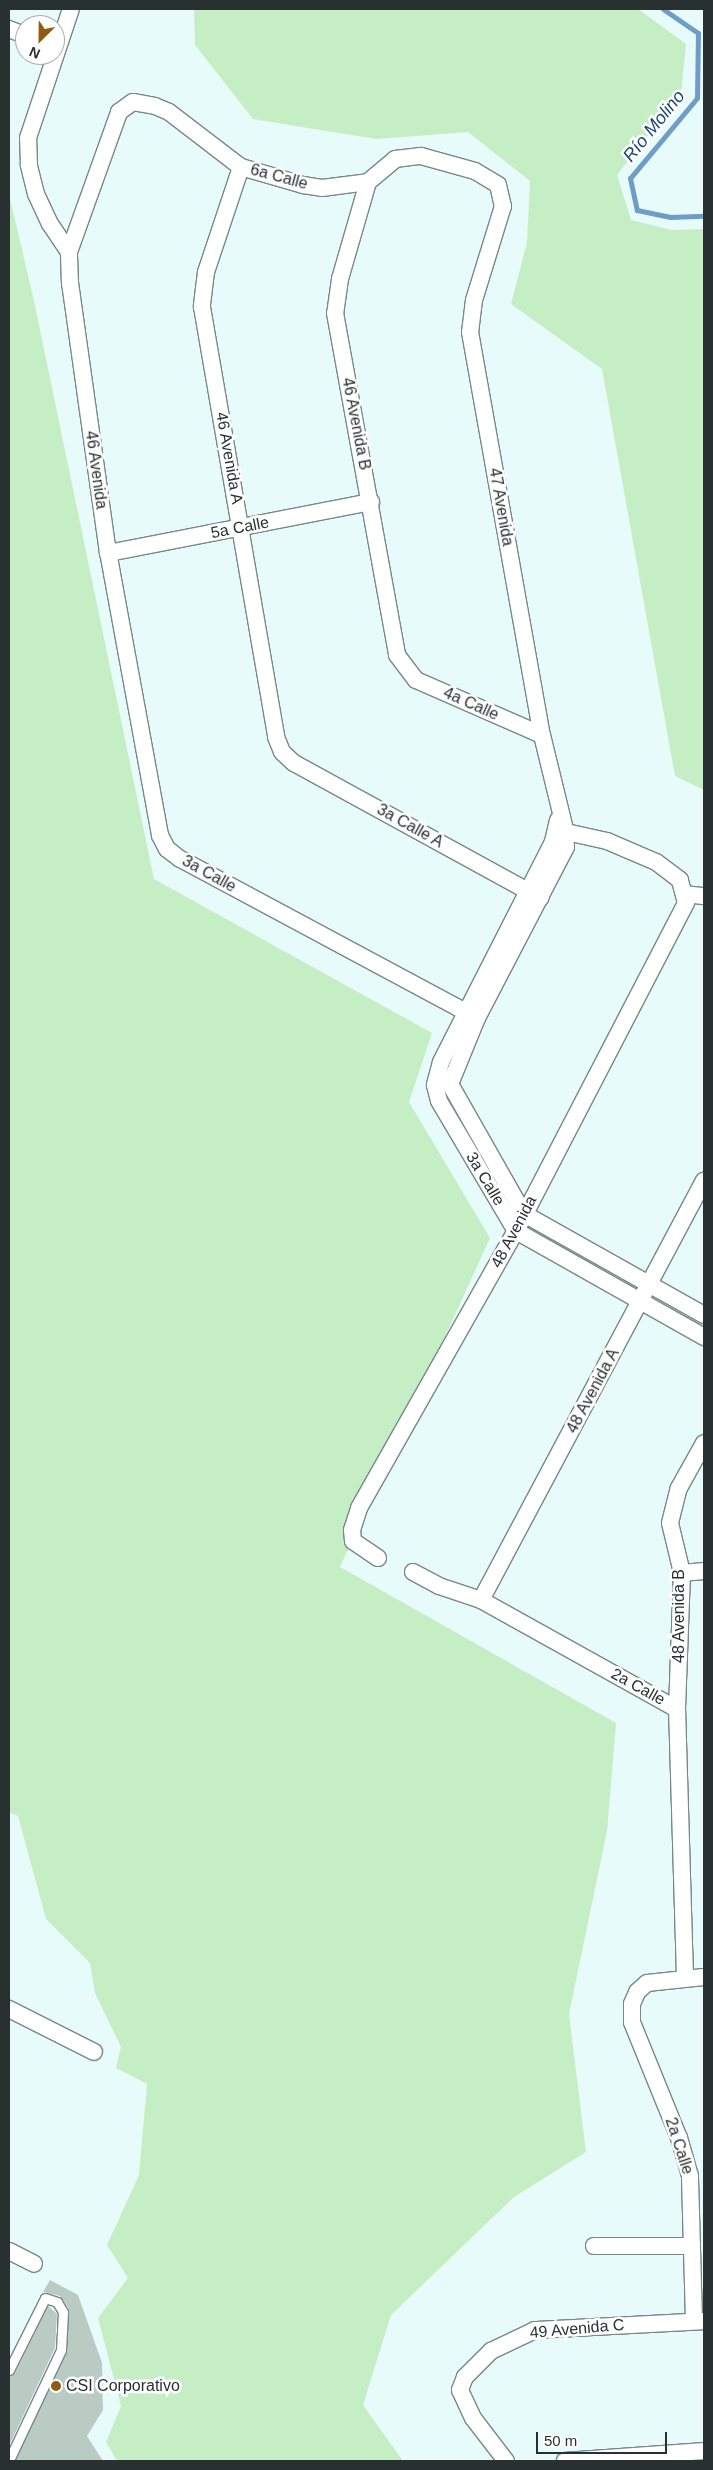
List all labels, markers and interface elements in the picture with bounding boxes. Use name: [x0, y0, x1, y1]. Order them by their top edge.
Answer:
north arrow: [15, 15, 65, 65]
text: N: [27, 44, 42, 62]
water label: Río Molino: [619, 86, 689, 166]
street label: 6a Calle: [248, 160, 310, 194]
street label: 46 Avenida B: [338, 376, 374, 472]
street label: 46 Avenida A: [211, 410, 247, 506]
street label: 46 Avenida: [81, 429, 111, 511]
street label: 47 Avenida: [485, 466, 517, 548]
street label: 5a Calle: [209, 513, 271, 543]
street label: 4a Calle: [440, 683, 502, 725]
street label: 3a Calle A: [373, 800, 447, 852]
street label: 3a Calle: [179, 851, 239, 897]
street label: 3a Calle: [462, 1149, 508, 1209]
street label: 48 Avenida: [487, 1192, 541, 1272]
street label: 48 Avenida A: [562, 1345, 624, 1437]
street label: 48 Avenida B: [669, 1569, 689, 1663]
street label: 2a Calle: [608, 1664, 668, 1710]
street label: 2a Calle: [661, 2115, 697, 2177]
street label: 49 Avenida C: [528, 2315, 626, 2343]
place label: CSI Corporativo: [66, 2376, 180, 2396]
marker: CSI Corporativo: [50, 2380, 62, 2392]
scale bar: [538, 2422, 669, 2454]
text: 50 m: [544, 2432, 577, 2449]

